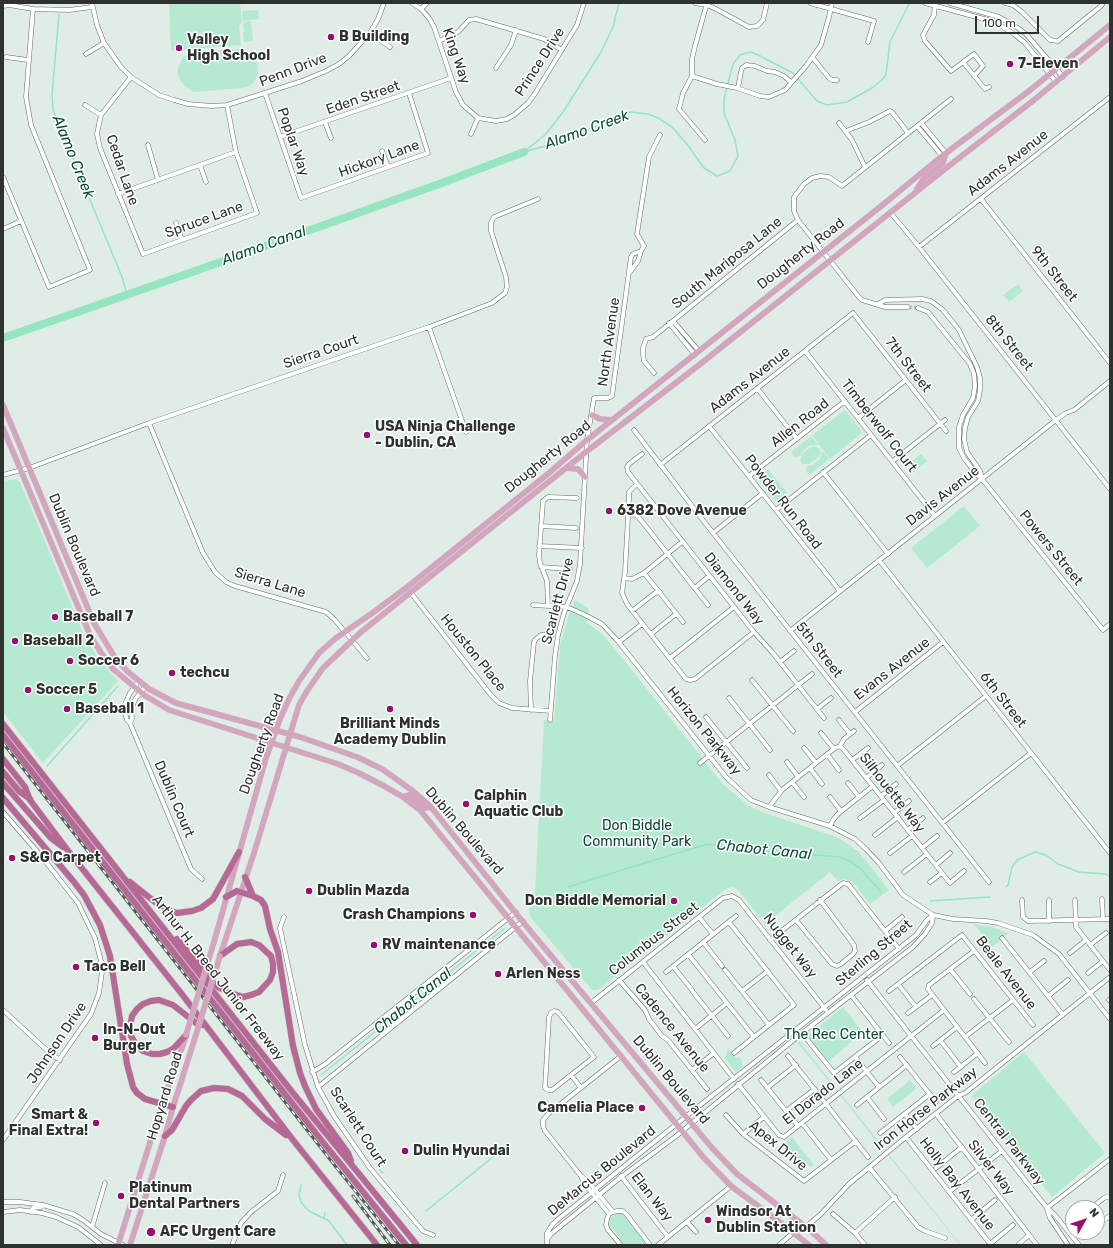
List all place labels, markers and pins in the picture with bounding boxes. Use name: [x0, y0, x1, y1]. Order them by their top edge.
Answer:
place label: B Building: [339, 29, 409, 45]
place label: Valley High School: [187, 32, 270, 64]
marker: B Building: [326, 32, 336, 42]
marker: Valley High School: [174, 43, 184, 53]
place label: 7-Eleven: [1018, 56, 1079, 72]
marker: 7-Eleven: [1005, 59, 1015, 69]
place label: USA Ninja Challenge - Dublin, CA: [375, 419, 516, 452]
marker: USA Ninja Challenge - Dublin, CA: [362, 430, 372, 440]
place label: 6382 Dove Avenue: [617, 503, 747, 519]
marker: 6382 Dove Avenue: [604, 506, 614, 516]
place label: Baseball 7: [63, 609, 133, 625]
marker: Baseball 7: [50, 612, 60, 622]
place label: Baseball 2: [23, 633, 94, 649]
marker: Baseball 2: [10, 636, 20, 646]
place label: Soccer 6: [78, 653, 139, 669]
marker: Soccer 6: [65, 656, 75, 666]
place label: techcu: [180, 665, 229, 681]
marker: techcu: [167, 668, 177, 678]
place label: Soccer 5: [36, 682, 97, 698]
marker: Soccer 5: [23, 685, 33, 695]
place label: Baseball 1: [75, 701, 144, 717]
marker: Baseball 1: [62, 704, 72, 714]
marker: Brilliant Minds Academy Dublin: [385, 704, 395, 714]
place label: Brilliant Minds Academy Dublin: [334, 716, 446, 748]
place label: Calphin Aquatic Club: [474, 788, 563, 820]
marker: Calphin Aquatic Club: [461, 799, 471, 809]
place label: S&G Carpet: [20, 850, 101, 866]
marker: S&G Carpet: [7, 853, 17, 863]
place label: Dublin Mazda: [317, 883, 409, 899]
marker: Dublin Mazda: [304, 886, 314, 896]
place label: Don Biddle Memorial: [525, 893, 666, 909]
marker: Don Biddle Memorial: [669, 896, 679, 906]
place label: Crash Champions: [343, 907, 465, 923]
marker: Crash Champions: [468, 910, 478, 920]
place label: RV maintenance: [382, 937, 496, 953]
marker: RV maintenance: [369, 940, 379, 950]
place label: Taco Bell: [84, 959, 146, 975]
marker: Taco Bell: [71, 962, 81, 972]
place label: Arlen Ness: [506, 966, 581, 982]
marker: Arlen Ness: [493, 969, 503, 979]
place label: In-N-Out Burger: [103, 1022, 165, 1054]
marker: In-N-Out Burger: [90, 1033, 100, 1043]
place label: Camelia Place: [537, 1100, 634, 1116]
marker: Camelia Place: [637, 1103, 647, 1113]
place label: Smart & Final Extra!: [9, 1107, 88, 1140]
marker: Smart & Final Extra!: [91, 1118, 101, 1128]
place label: Dulin Hyundai: [413, 1143, 510, 1159]
marker: Dulin Hyundai: [400, 1146, 410, 1156]
place label: Platinum Dental Partners: [129, 1180, 240, 1212]
marker: Platinum Dental Partners: [116, 1191, 126, 1201]
place label: Windsor At Dublin Station: [716, 1204, 816, 1236]
marker: Windsor At Dublin Station: [703, 1215, 713, 1225]
place label: AFC Urgent Care: [160, 1224, 276, 1240]
marker: AFC Urgent Care: [145, 1226, 157, 1238]

